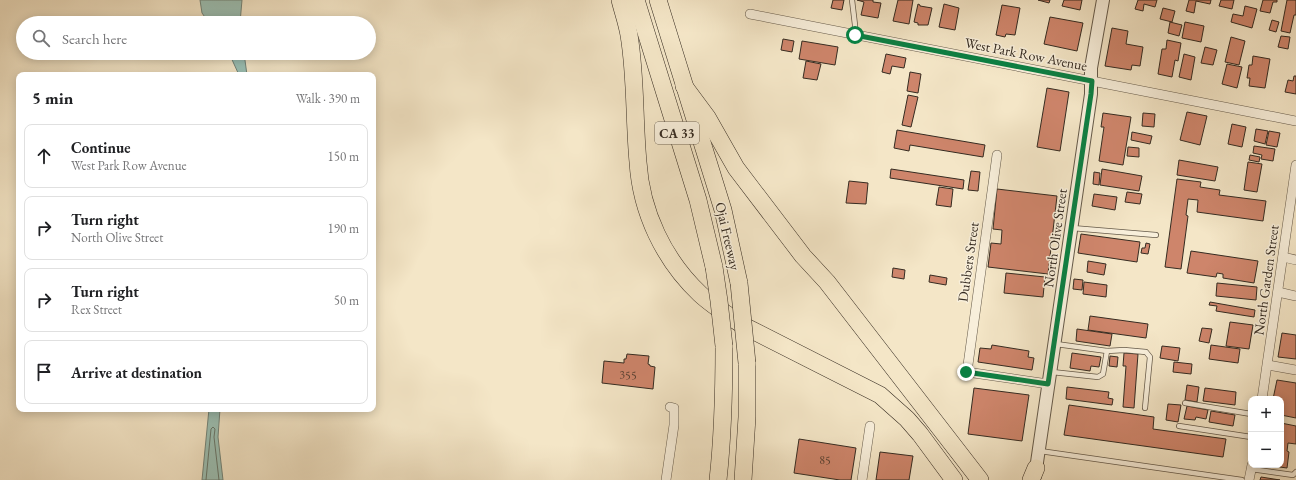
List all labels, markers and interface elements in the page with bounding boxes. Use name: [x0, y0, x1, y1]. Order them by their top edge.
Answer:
search box: [16, 16, 376, 60]
route start: [846, 26, 864, 44]
icon: search: [30, 27, 52, 49]
text: Search here: [62, 29, 127, 48]
street label: West Park Row Avenue: [963, 33, 1089, 75]
text: 5 min: [32, 87, 73, 109]
text: Walk · 390 m: [296, 90, 360, 107]
road number: CA 33: [655, 122, 699, 144]
text: Continue: [71, 138, 131, 157]
icon: ahead: [33, 145, 55, 167]
text: 150 m: [328, 148, 359, 165]
text: West Park Row Avenue: [71, 157, 187, 174]
street label: North Olive Street: [1039, 187, 1071, 288]
street label: Ojai Freeway: [711, 200, 745, 273]
text: Turn right: [71, 210, 139, 229]
icon: right: [33, 217, 55, 239]
text: 190 m: [328, 220, 359, 237]
street label: Dubbers Street: [953, 220, 983, 303]
street label: North Garden Street: [1249, 223, 1283, 336]
text: North Olive Street: [71, 229, 163, 246]
text: Turn right: [71, 282, 139, 301]
icon: right: [33, 289, 55, 311]
text: 50 m: [334, 292, 359, 309]
text: Rex Street: [71, 301, 122, 318]
icon: arrive: [33, 361, 55, 383]
text: Arrive at destination: [71, 363, 202, 382]
route end: [957, 363, 975, 381]
house number: 355: [619, 367, 637, 383]
map controls: [1248, 396, 1284, 468]
button: +: [1248, 396, 1284, 432]
button: −: [1248, 432, 1284, 468]
house number: 85: [819, 452, 831, 468]

